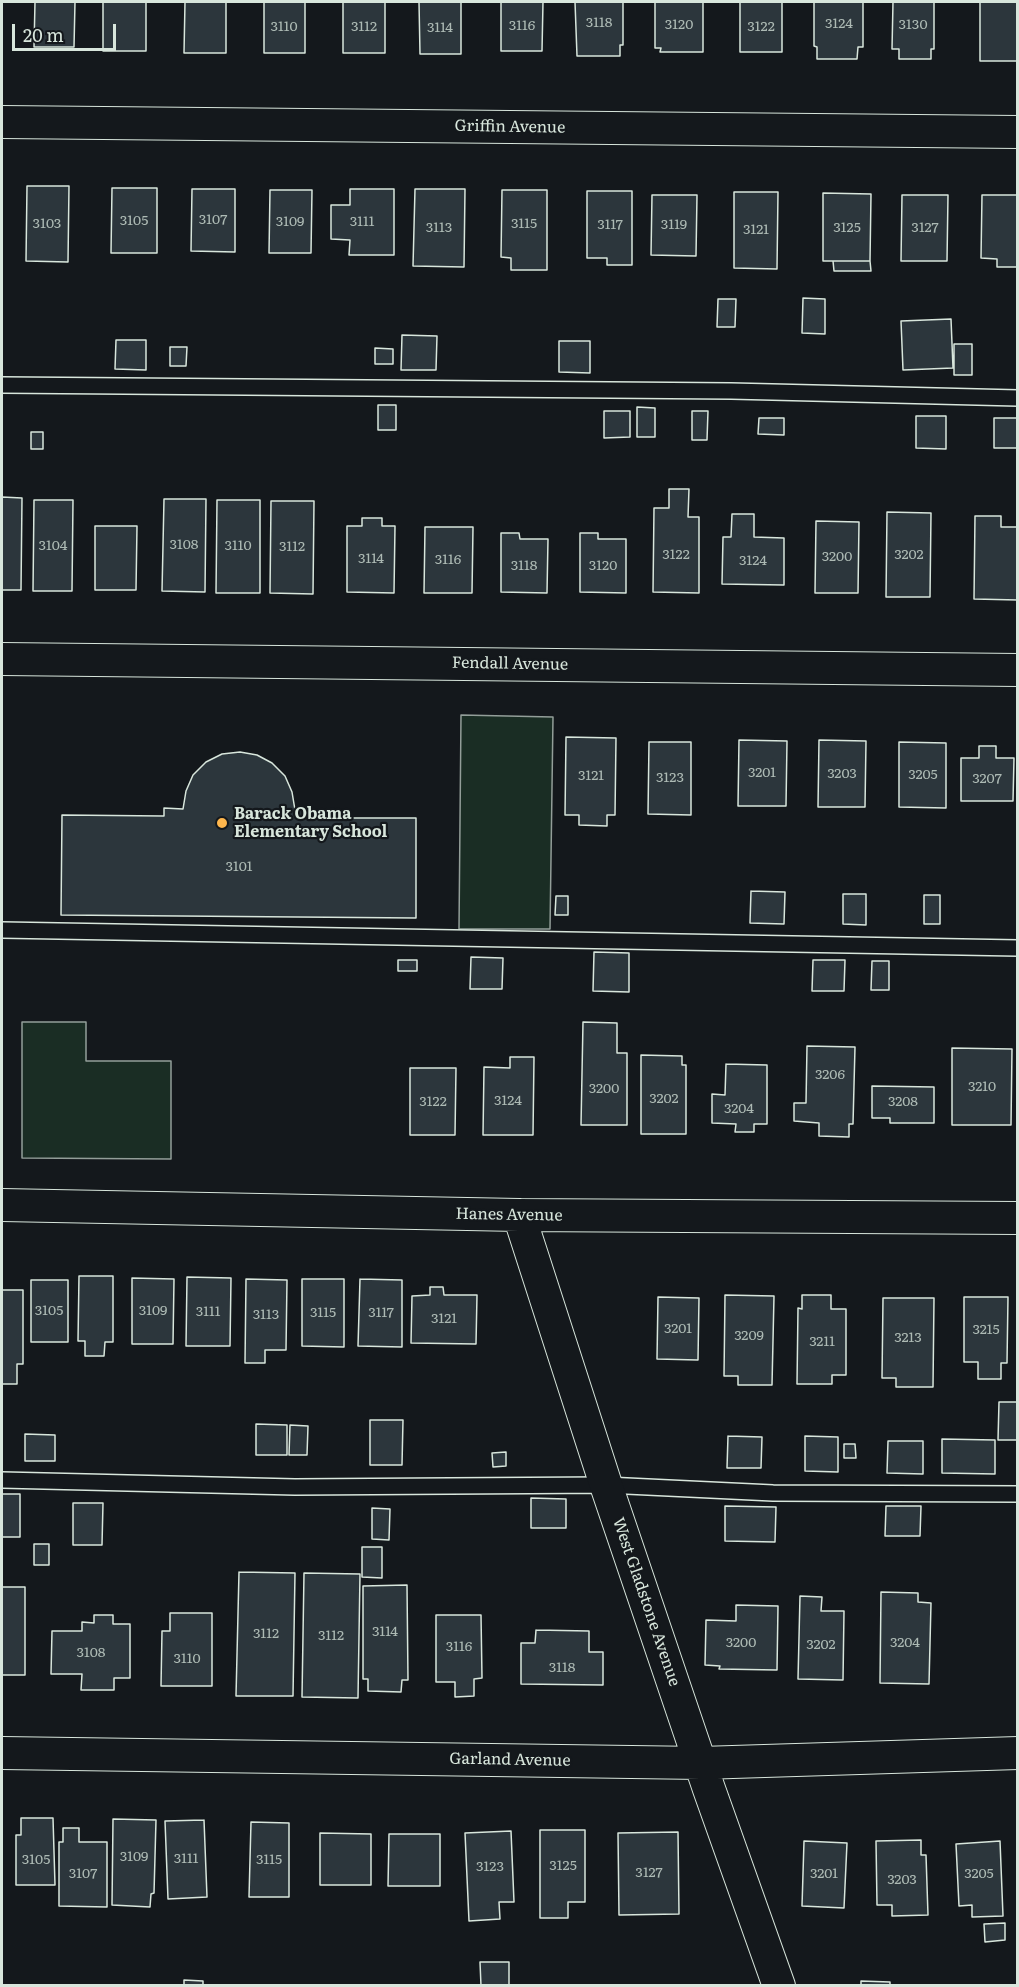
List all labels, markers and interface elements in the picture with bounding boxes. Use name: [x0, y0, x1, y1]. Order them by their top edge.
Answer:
scale bar: [15, 12, 118, 50]
house number: 3118: [586, 15, 612, 31]
house number: 3124: [825, 16, 853, 32]
house number: 3120: [665, 17, 693, 33]
house number: 3130: [899, 17, 927, 33]
house number: 3116: [509, 18, 535, 34]
house number: 3110: [270, 19, 298, 35]
house number: 3112: [351, 19, 377, 35]
house number: 3122: [747, 19, 775, 35]
house number: 3114: [427, 20, 453, 36]
text: 20 m: [23, 21, 64, 48]
street label: Griffin Avenue: [455, 116, 565, 138]
house number: 3107: [199, 212, 227, 228]
house number: 3105: [120, 213, 148, 229]
house number: 3109: [276, 214, 304, 230]
house number: 3111: [350, 214, 374, 230]
house number: 3103: [33, 216, 61, 232]
house number: 3115: [511, 216, 537, 232]
house number: 3117: [597, 217, 623, 233]
house number: 3119: [661, 217, 687, 233]
house number: 3113: [426, 220, 452, 236]
house number: 3125: [833, 220, 861, 236]
house number: 3127: [911, 220, 939, 236]
house number: 3121: [743, 222, 769, 238]
house number: 3108: [169, 537, 199, 553]
house number: 3104: [38, 538, 68, 554]
house number: 3110: [224, 538, 252, 554]
house number: 3112: [279, 539, 305, 555]
house number: 3122: [662, 547, 690, 563]
house number: 3202: [894, 547, 924, 563]
house number: 3200: [822, 549, 852, 565]
house number: 3114: [358, 551, 384, 567]
house number: 3116: [435, 552, 461, 568]
house number: 3124: [739, 553, 767, 569]
house number: 3118: [511, 558, 537, 574]
house number: 3120: [589, 558, 617, 574]
street label: Fendall Avenue: [452, 653, 568, 675]
house number: 3201: [748, 765, 776, 781]
house number: 3203: [827, 766, 857, 782]
house number: 3205: [908, 767, 938, 783]
house number: 3121: [578, 768, 604, 784]
house number: 3123: [656, 770, 684, 786]
house number: 3207: [972, 771, 1002, 787]
place label: Barack Obama Elementary School: [234, 804, 387, 842]
marker: Barack Obama Elementary School: [215, 816, 229, 830]
house number: 3101: [225, 859, 253, 875]
house number: 3206: [815, 1067, 845, 1083]
house number: 3210: [968, 1079, 996, 1095]
house number: 3200: [589, 1081, 619, 1097]
house number: 3202: [649, 1091, 679, 1107]
house number: 3124: [494, 1093, 522, 1109]
house number: 3122: [419, 1094, 447, 1110]
house number: 3208: [888, 1094, 918, 1110]
house number: 3204: [724, 1101, 754, 1117]
street label: Hanes Avenue: [455, 1204, 563, 1226]
house number: 3105: [35, 1303, 63, 1319]
house number: 3109: [139, 1303, 167, 1319]
house number: 3111: [196, 1304, 220, 1320]
house number: 3115: [310, 1305, 336, 1321]
house number: 3117: [368, 1305, 394, 1321]
house number: 3113: [253, 1307, 279, 1323]
house number: 3121: [431, 1311, 457, 1327]
house number: 3201: [664, 1321, 692, 1337]
house number: 3215: [972, 1322, 1000, 1338]
house number: 3209: [734, 1328, 764, 1344]
house number: 3213: [894, 1330, 922, 1346]
house number: 3211: [809, 1334, 835, 1350]
street label: West Gladstone Avenue: [608, 1515, 684, 1689]
house number: 3114: [372, 1624, 398, 1640]
house number: 3112: [253, 1626, 279, 1642]
house number: 3112: [318, 1628, 344, 1644]
house number: 3200: [726, 1635, 756, 1651]
house number: 3204: [890, 1635, 920, 1651]
house number: 3202: [806, 1637, 836, 1653]
house number: 3116: [446, 1639, 472, 1655]
house number: 3108: [76, 1645, 106, 1661]
house number: 3110: [173, 1651, 201, 1667]
house number: 3118: [549, 1660, 575, 1676]
street label: Garland Avenue: [449, 1749, 571, 1771]
house number: 3109: [120, 1849, 148, 1865]
house number: 3111: [174, 1851, 198, 1867]
house number: 3105: [22, 1852, 50, 1868]
house number: 3115: [256, 1852, 282, 1868]
house number: 3125: [549, 1858, 577, 1874]
house number: 3123: [476, 1859, 504, 1875]
house number: 3127: [635, 1865, 663, 1881]
house number: 3107: [69, 1866, 97, 1882]
house number: 3201: [810, 1866, 838, 1882]
house number: 3205: [964, 1866, 994, 1882]
house number: 3203: [887, 1872, 917, 1888]

